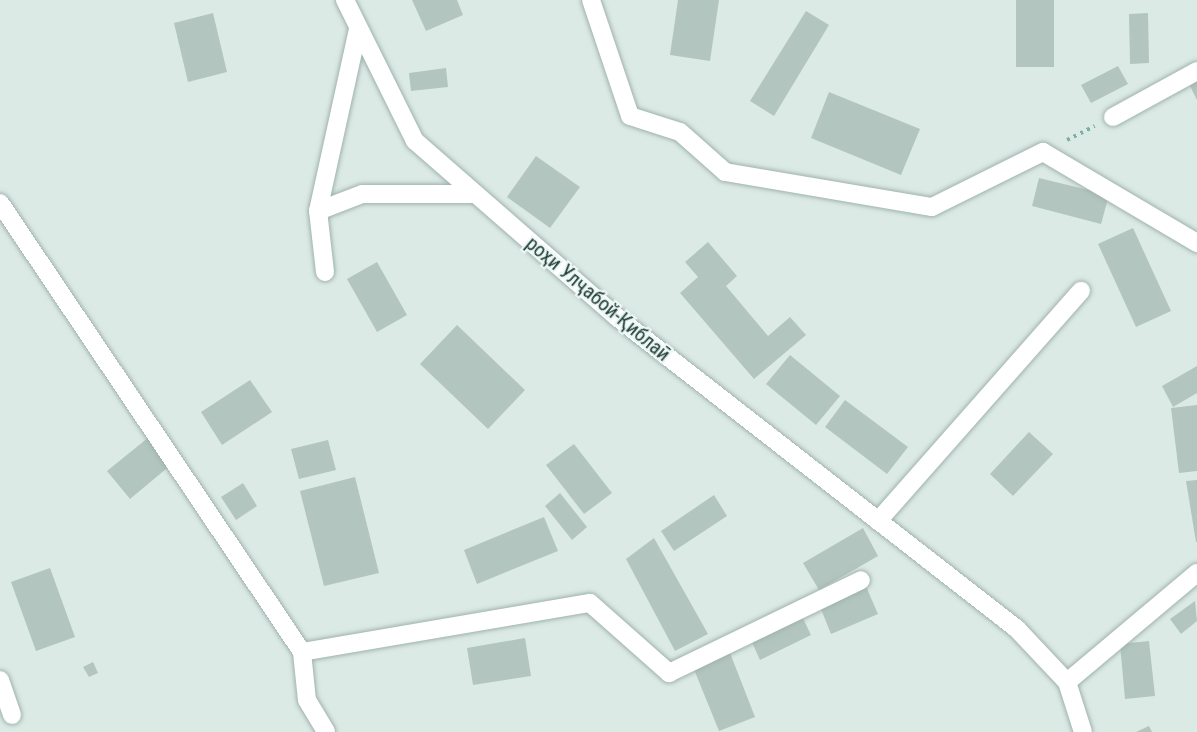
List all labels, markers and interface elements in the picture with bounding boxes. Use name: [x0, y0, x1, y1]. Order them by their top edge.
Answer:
street label: роҳи Улҷабой-Қиблаӣ: [521, 232, 675, 366]

